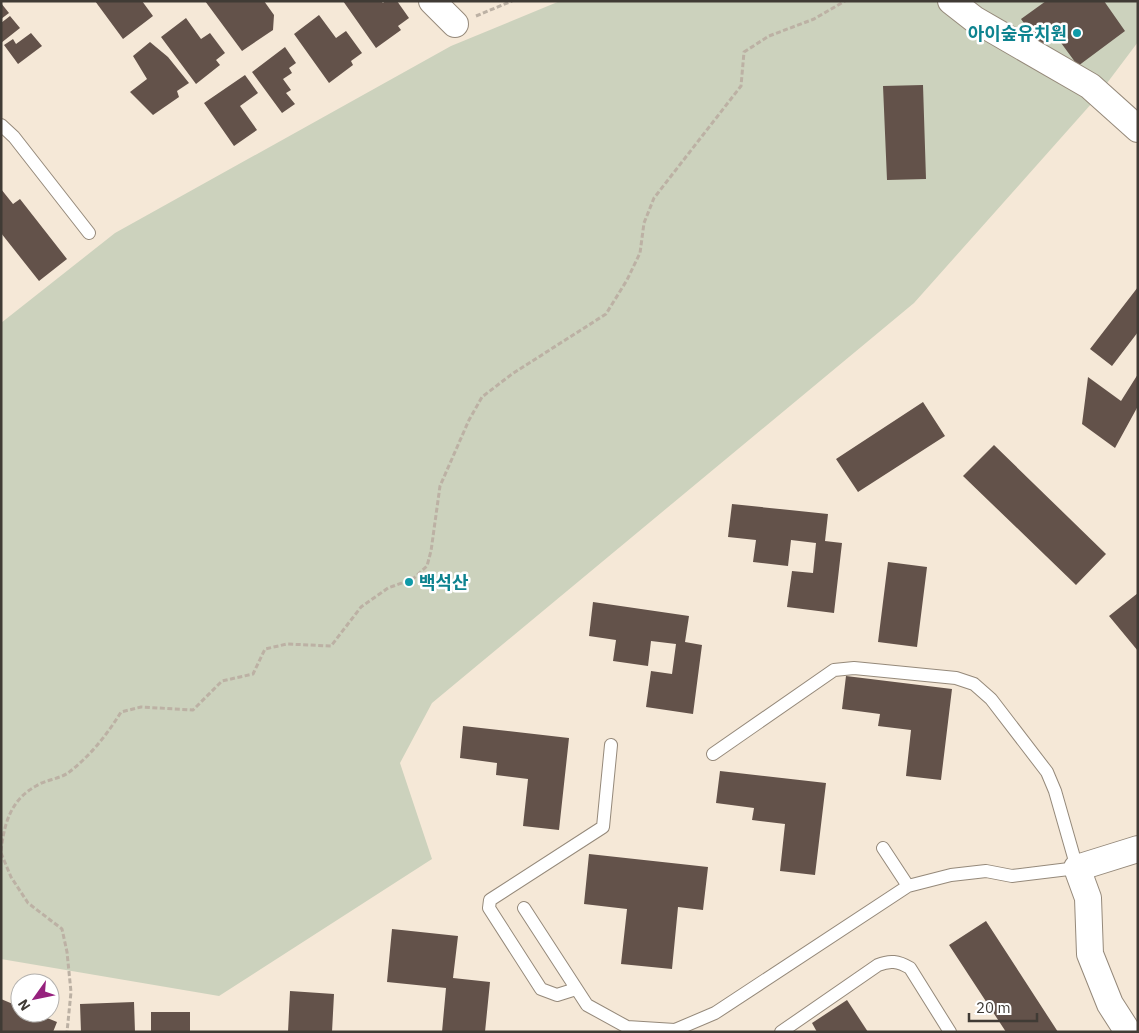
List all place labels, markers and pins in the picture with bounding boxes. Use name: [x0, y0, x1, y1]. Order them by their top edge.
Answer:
place label: 아이숲유치원: [968, 22, 1067, 45]
marker: 아이숲유치원: [1071, 27, 1083, 39]
place label: 백석산: [419, 571, 469, 594]
marker: 백석산: [403, 576, 415, 588]

